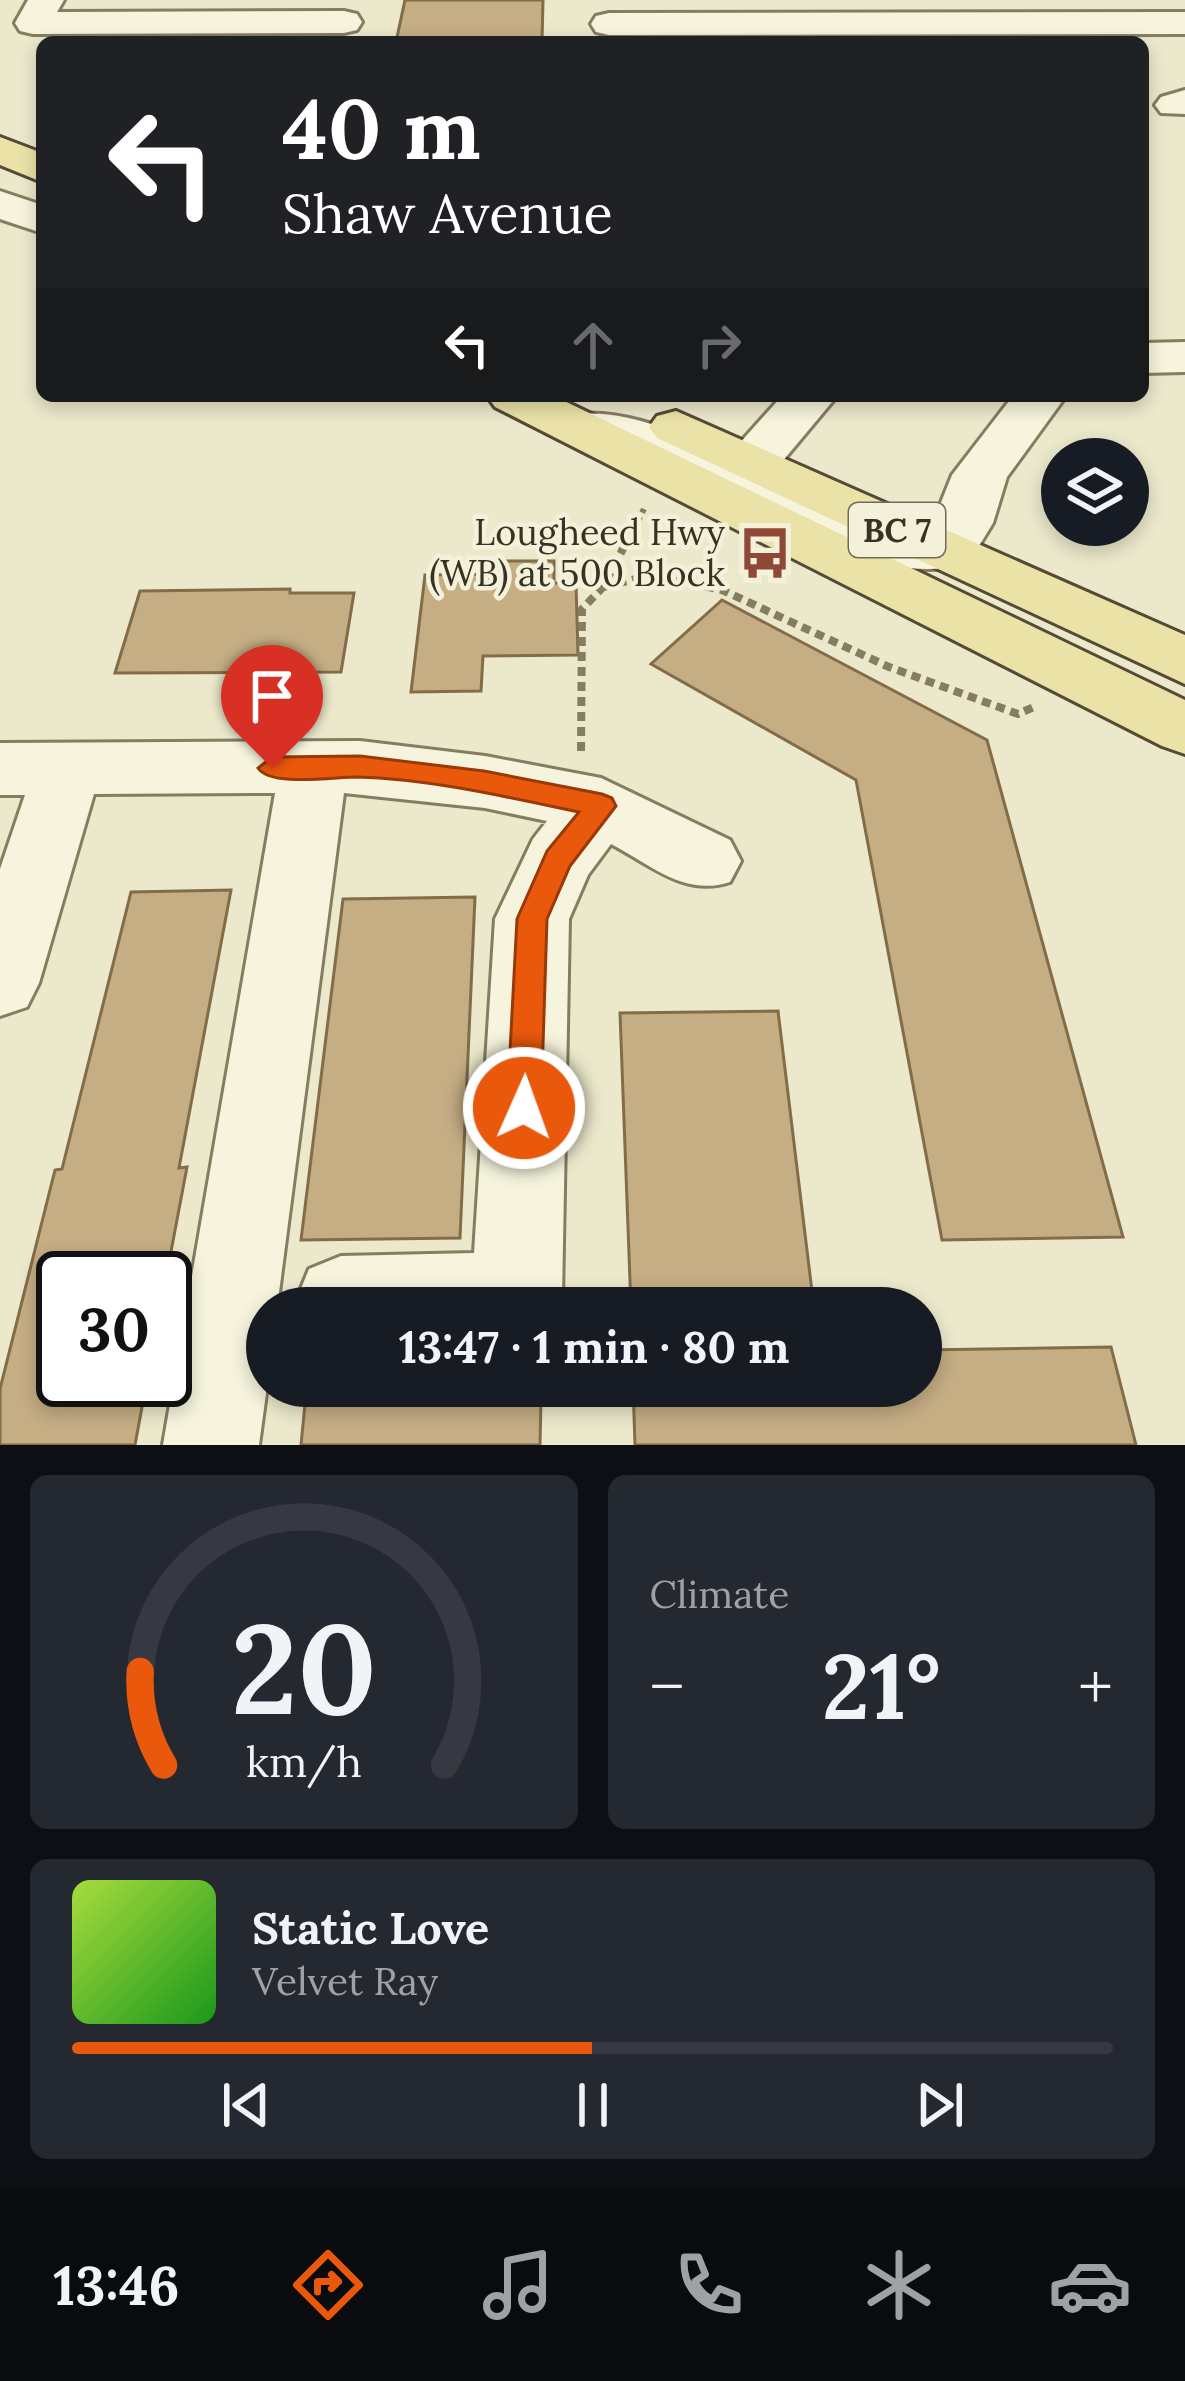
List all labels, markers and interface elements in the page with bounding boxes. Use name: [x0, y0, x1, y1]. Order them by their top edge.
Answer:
text: 40 m: [282, 74, 481, 182]
icon: left: [84, 84, 240, 240]
text: Shaw Avenue: [282, 179, 613, 248]
icon: left: [434, 312, 500, 378]
icon: ahead: [560, 312, 626, 378]
icon: right: [686, 312, 752, 378]
map controls: [1041, 438, 1149, 546]
button: layers: [1041, 438, 1149, 546]
road number: BC 7: [849, 503, 945, 557]
place label: Lougheed Hwy (WB) at 500 Block: [429, 509, 726, 596]
bus stop icon: Lougheed Hwy (WB) at 500 Block: [736, 524, 794, 582]
pin: [221, 645, 323, 768]
icon: arrive: [239, 663, 305, 729]
position arrow: [461, 1045, 587, 1171]
speed limit sign: 30: [36, 1251, 192, 1407]
text: 13:47 · 1 min · 80 m: [399, 1318, 789, 1375]
text: Climate: [650, 1569, 789, 1619]
text: 20: [231, 1588, 377, 1748]
text: 21°: [822, 1628, 941, 1744]
text: −: [650, 1644, 684, 1728]
text: +: [1078, 1644, 1113, 1728]
text: km/h: [246, 1734, 362, 1789]
text: Static Love: [252, 1899, 489, 1956]
text: Velvet Ray: [252, 1956, 438, 2006]
icon: previous: [213, 2072, 279, 2138]
icon: pause: [560, 2072, 626, 2138]
icon: next: [907, 2072, 973, 2138]
icon: directions: [286, 2243, 370, 2327]
icon: music: [476, 2243, 560, 2327]
icon: phone: [667, 2243, 751, 2327]
icon: climate: [857, 2243, 941, 2327]
icon: car: [1048, 2243, 1132, 2327]
text: 13:46: [53, 2251, 179, 2320]

